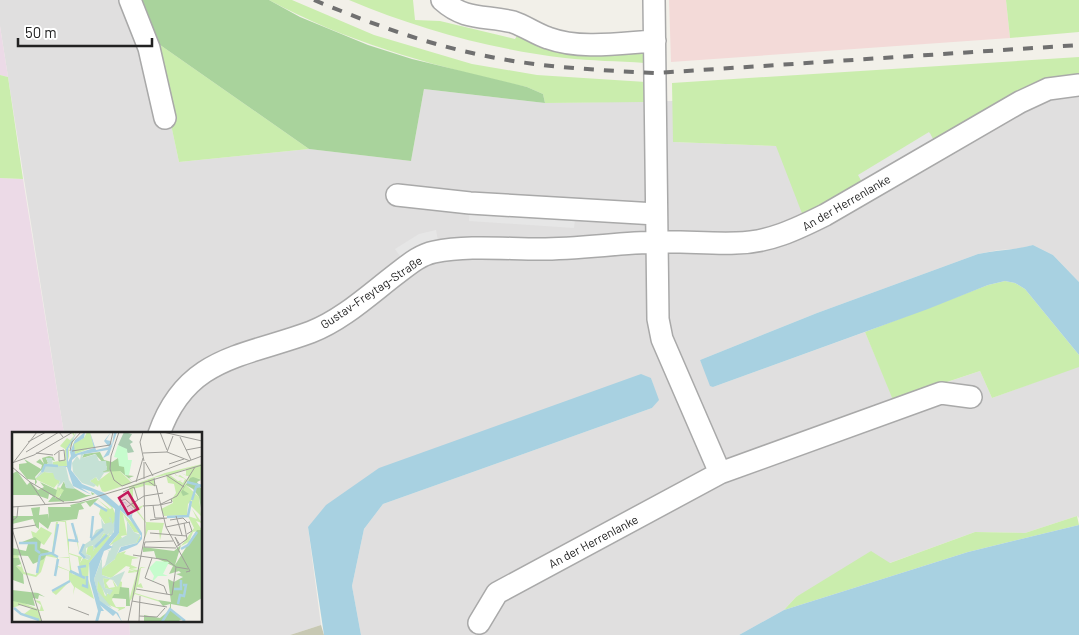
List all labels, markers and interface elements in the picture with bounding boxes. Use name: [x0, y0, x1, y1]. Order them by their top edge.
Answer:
scale bar: [18, 15, 151, 47]
text: 50 m: [25, 23, 57, 41]
street label: An der Herrenlanke: [800, 171, 892, 233]
street label: Gustav-Freytag-Straße: [318, 253, 424, 331]
inset map: [12, 432, 202, 622]
street label: An der Herrenlanke: [546, 512, 640, 570]

